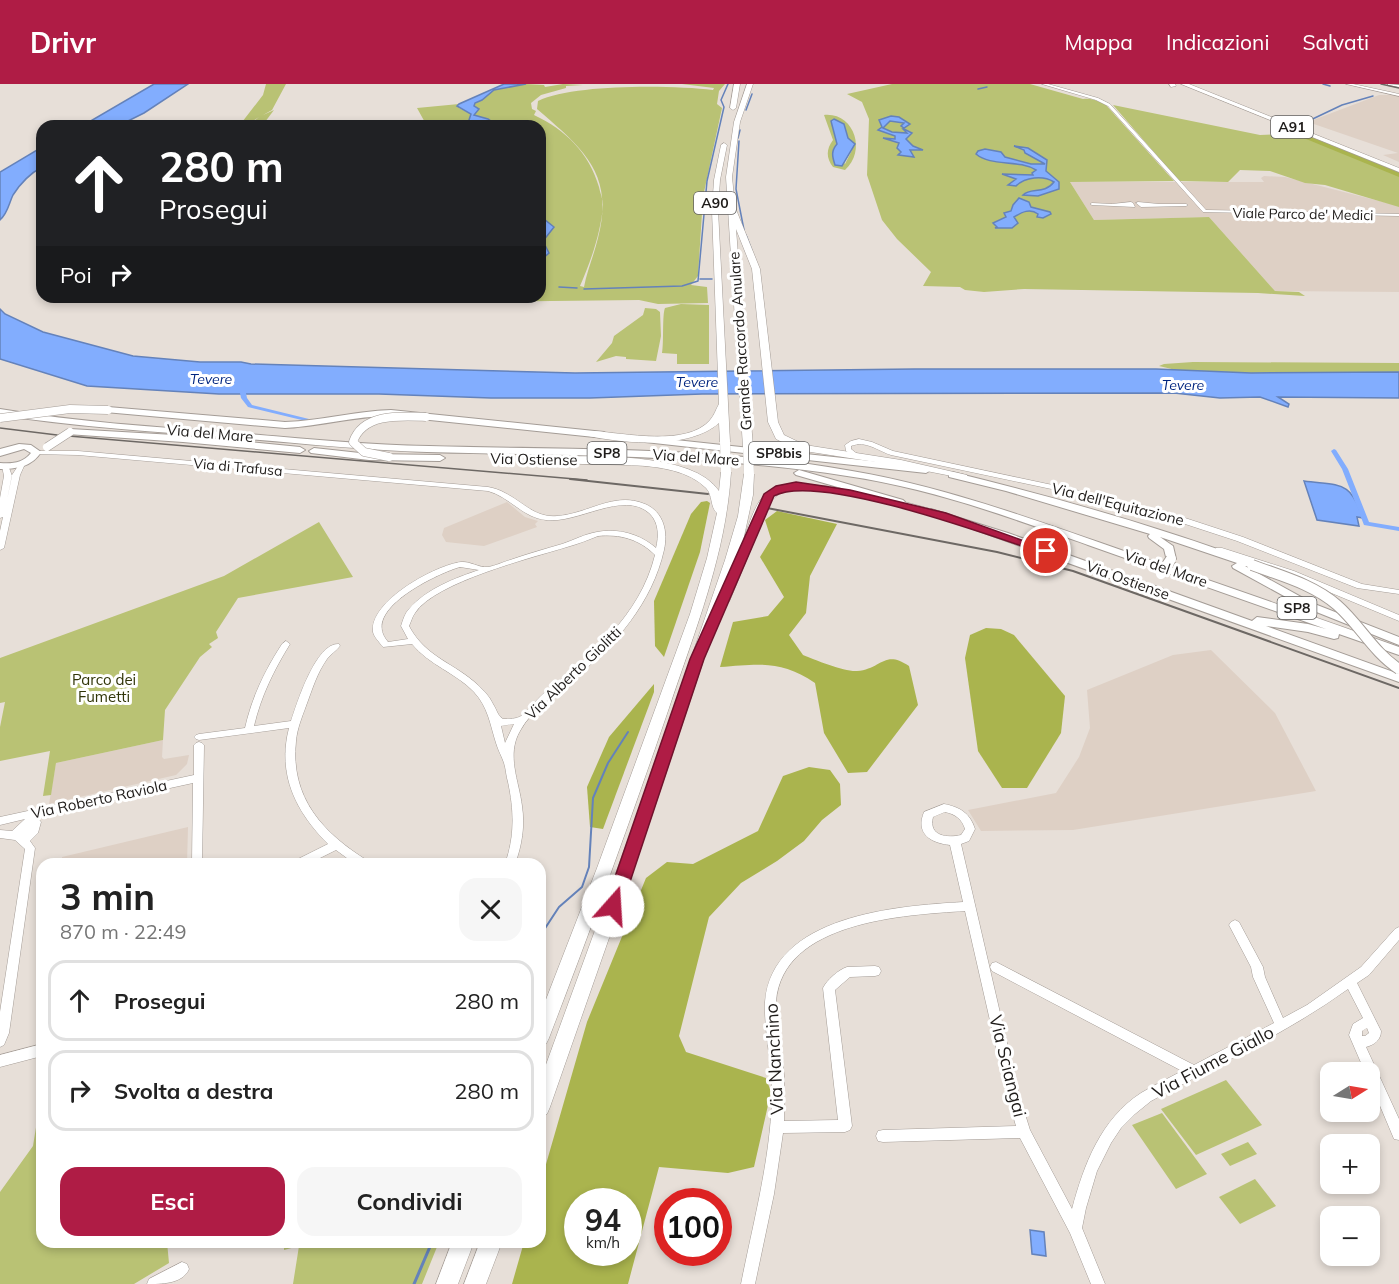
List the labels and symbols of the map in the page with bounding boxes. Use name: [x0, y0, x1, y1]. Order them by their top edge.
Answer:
road number: A91: [1271, 116, 1313, 138]
road number: A90: [694, 192, 736, 214]
street label: Viale Parco de' Medici: [1232, 204, 1374, 224]
street label: Grande Raccordo Anulare: [724, 251, 756, 431]
water label: Tevere: [190, 370, 233, 388]
water label: Tevere: [676, 373, 719, 391]
water label: Tevere: [1162, 376, 1205, 394]
street label: Via del Mare: [166, 420, 254, 446]
road number: SP8: [588, 442, 626, 464]
road number: SP8bis: [749, 442, 809, 464]
street label: Via del Mare: [652, 444, 740, 470]
street label: Via Ostiense: [490, 449, 578, 469]
street label: Via di Trafusa: [193, 454, 283, 480]
street label: Via dell'Equitazione: [1050, 478, 1186, 530]
pin: [1020, 525, 1071, 576]
street label: Via del Mare: [1122, 545, 1210, 591]
street label: Via Ostiense: [1084, 556, 1172, 604]
road number: SP8: [1278, 597, 1316, 619]
street label: Via Alberto Giolitti: [521, 622, 625, 724]
park label: Parco dei Fumetti: [72, 670, 136, 706]
street label: Via Roberto Raviola: [29, 775, 169, 823]
position arrow: [581, 874, 645, 938]
street label: Via Nanchino: [760, 1003, 788, 1115]
street label: Via Sciangai: [984, 1013, 1032, 1119]
street label: Via Fiume Giallo: [1148, 1020, 1278, 1104]
north arrow: [1320, 1062, 1380, 1122]
speed limit sign: 100: [654, 1188, 732, 1266]

